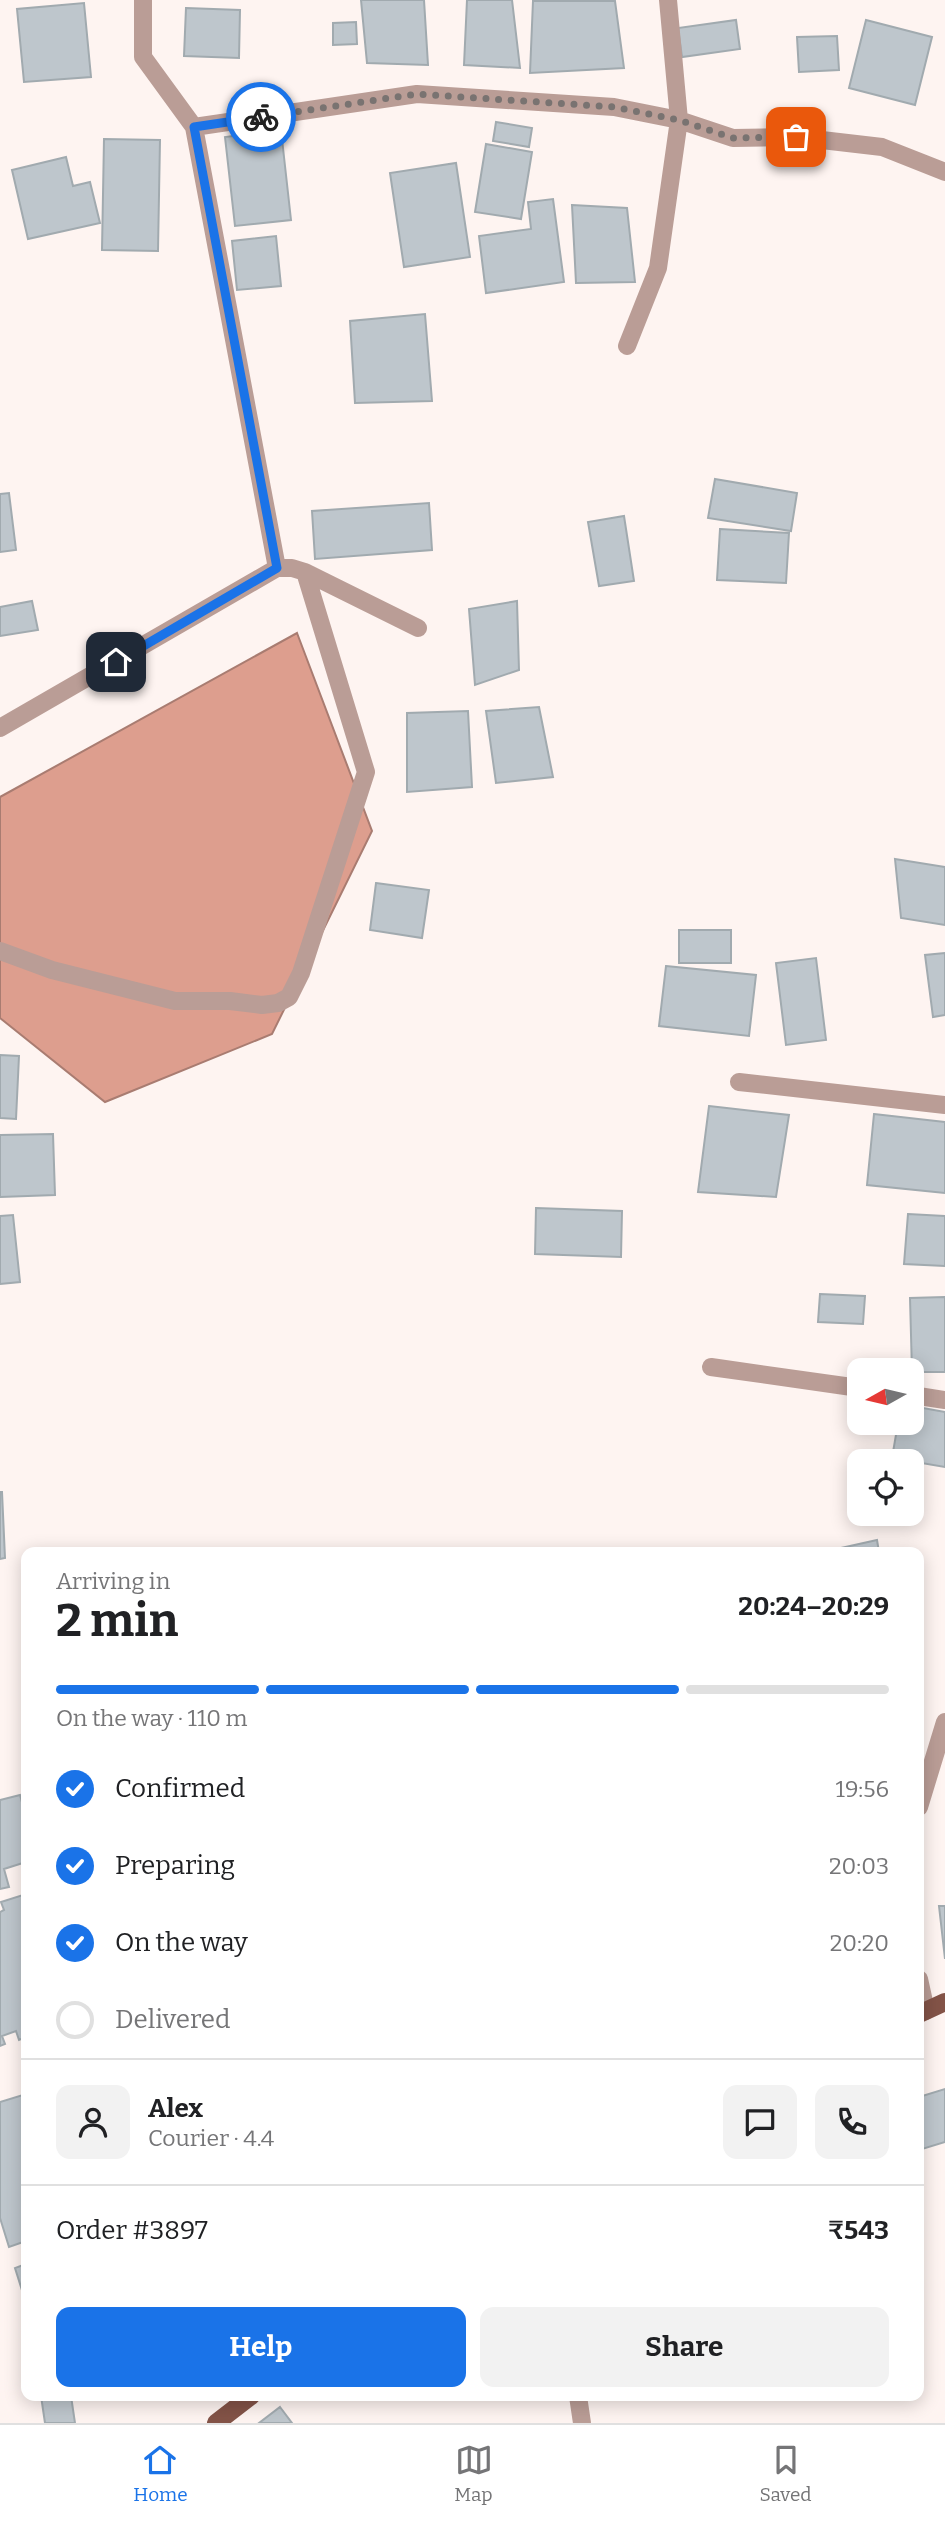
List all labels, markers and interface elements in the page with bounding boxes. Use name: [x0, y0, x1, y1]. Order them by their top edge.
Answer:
courier: [226, 82, 296, 152]
icon: bike: [242, 98, 280, 136]
pin: [766, 107, 826, 167]
icon: bag: [777, 118, 815, 156]
pin: [86, 632, 146, 692]
icon: home: [97, 643, 135, 681]
north arrow: [847, 1358, 924, 1435]
map controls: [847, 1358, 924, 1526]
button: locate: [847, 1449, 924, 1526]
text: Arriving in: [56, 1567, 170, 1595]
text: 20:24–20:29: [738, 1591, 889, 1622]
text: 2 min: [56, 1593, 178, 1648]
text: On the way · 110 m: [56, 1704, 248, 1732]
icon: check: [56, 1770, 94, 1808]
text: Confirmed: [115, 1773, 245, 1804]
text: 19:56: [836, 1775, 889, 1803]
icon: check: [56, 1847, 94, 1885]
text: Preparing: [115, 1850, 235, 1881]
text: 20:03: [829, 1852, 889, 1880]
icon: check: [56, 1924, 94, 1962]
text: On the way: [115, 1927, 248, 1958]
text: 20:20: [830, 1929, 889, 1957]
text: Delivered: [115, 2004, 230, 2035]
button: person: [56, 2085, 130, 2159]
button: chat: [723, 2085, 797, 2159]
button: phone: [815, 2085, 889, 2159]
text: Alex: [148, 2093, 203, 2124]
text: Courier · 4.4: [148, 2124, 274, 2152]
text: Order #3897: [56, 2215, 208, 2246]
text: ₹543: [828, 2215, 889, 2246]
button: Help: [56, 2307, 466, 2387]
button: Share: [480, 2307, 889, 2387]
tab: Home: [133, 2441, 188, 2506]
tab: Map: [454, 2441, 493, 2506]
tab: Saved: [759, 2441, 812, 2506]

